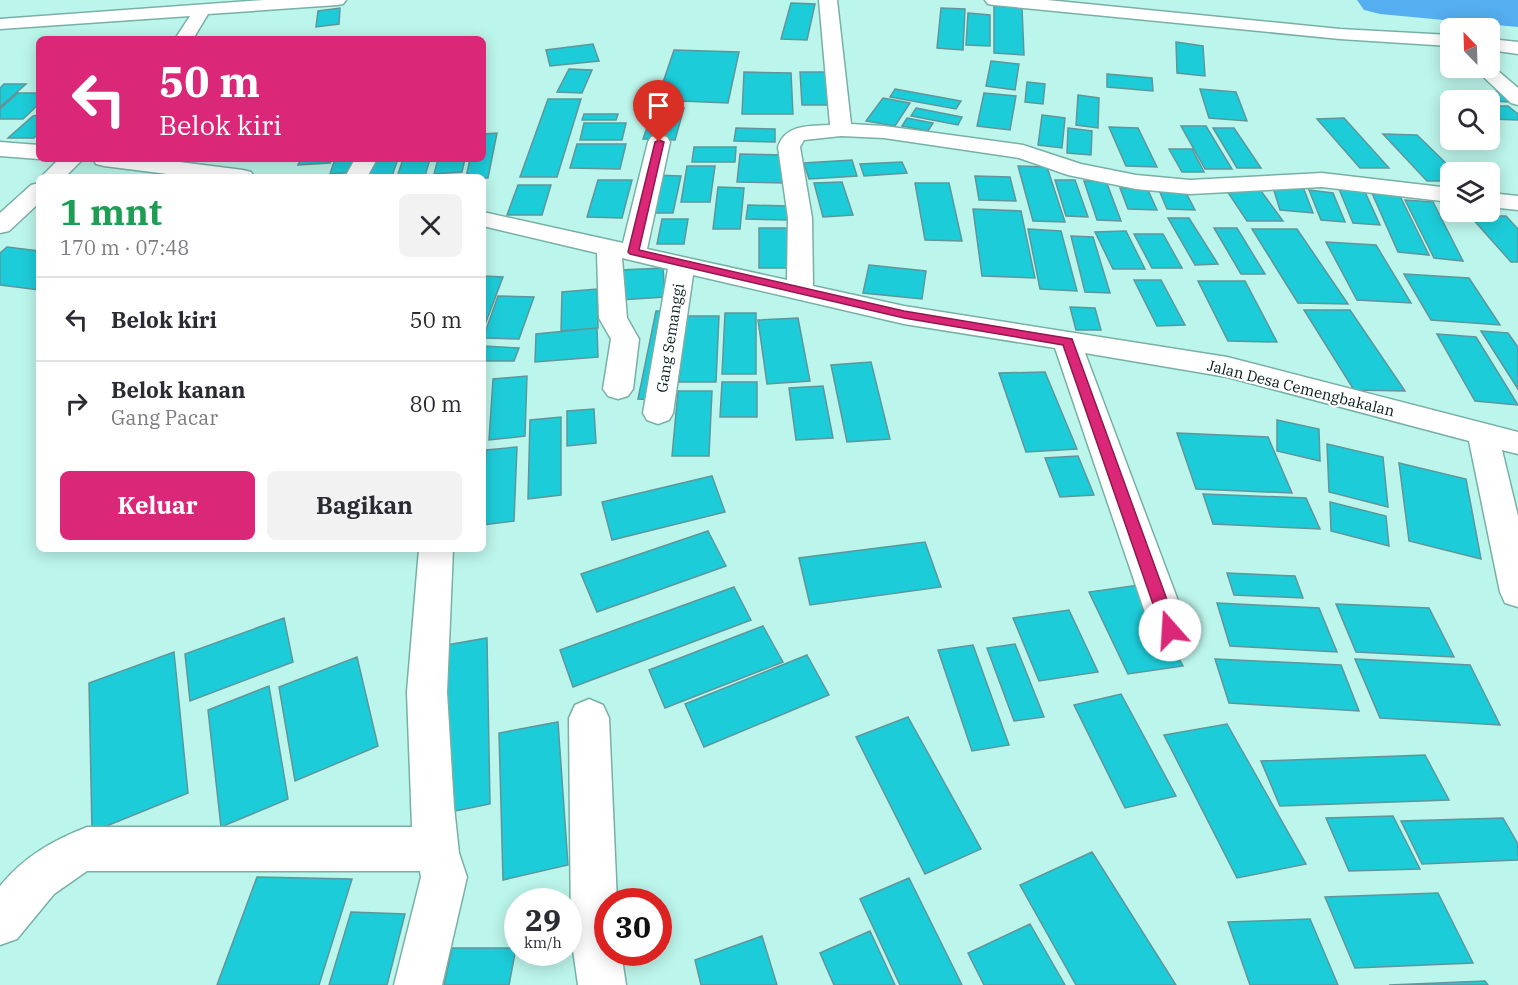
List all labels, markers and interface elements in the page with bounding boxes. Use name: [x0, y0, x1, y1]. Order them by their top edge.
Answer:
north arrow: [1440, 18, 1500, 78]
map controls: [1440, 18, 1500, 222]
text: 50 m: [159, 54, 260, 109]
icon: left: [60, 60, 138, 138]
pin: [633, 80, 684, 142]
icon: arrive: [642, 89, 675, 122]
button: search: [1440, 90, 1500, 150]
text: Belok kiri: [159, 107, 282, 142]
button: layers: [1440, 162, 1500, 222]
text: 1 mnt: [60, 188, 162, 235]
button: close: [399, 194, 462, 257]
text: 170 m · 07:48: [60, 234, 189, 261]
street label: Gang Semanggi: [652, 282, 688, 394]
icon: left: [60, 303, 93, 336]
text: Belok kiri: [111, 305, 217, 334]
text: 50 m: [410, 305, 462, 334]
street label: Jalan Desa Cemengbakalan: [1205, 355, 1397, 421]
text: Belok kanan: [111, 375, 246, 404]
icon: right: [60, 387, 93, 420]
text: 80 m: [410, 389, 462, 418]
text: Gang Pacar: [111, 404, 218, 431]
button: Keluar: [60, 471, 255, 540]
button: Bagikan: [267, 471, 462, 540]
position arrow: [1138, 598, 1202, 662]
speed limit sign: 30: [594, 888, 672, 966]
text: 29: [525, 900, 561, 939]
text: km/h: [524, 933, 562, 952]

